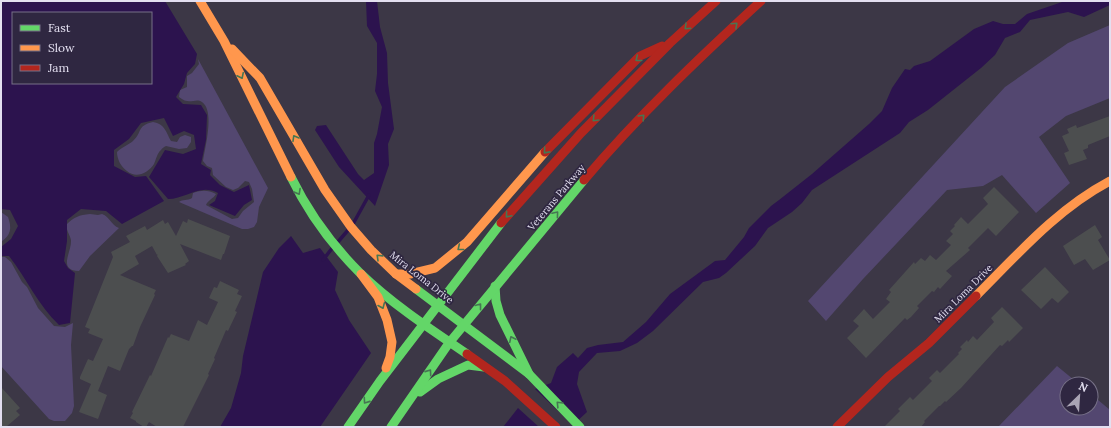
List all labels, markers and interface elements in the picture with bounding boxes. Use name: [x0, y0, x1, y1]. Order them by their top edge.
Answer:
legend: [12, 12, 152, 84]
text: Fast: [48, 20, 71, 35]
one-way arrow: [730, 22, 738, 30]
one-way arrow: [684, 23, 692, 30]
text: Slow: [48, 40, 75, 55]
one-way arrow: [635, 55, 642, 62]
text: Jam: [47, 60, 69, 75]
one-way arrow: [236, 71, 244, 79]
one-way arrow: [592, 114, 600, 122]
one-way arrow: [637, 114, 645, 122]
one-way arrow: [292, 135, 299, 142]
one-way arrow: [543, 146, 551, 154]
street label: Veterans Parkway: [524, 161, 588, 234]
one-way arrow: [294, 188, 301, 195]
one-way arrow: [505, 211, 512, 218]
one-way arrow: [551, 211, 558, 218]
one-way arrow: [457, 244, 464, 251]
street label: Mira Loma Drive: [387, 248, 457, 307]
one-way arrow: [376, 254, 384, 262]
street label: Mira Loma Drive: [931, 261, 996, 325]
one-way arrow: [377, 303, 385, 310]
one-way arrow: [475, 303, 482, 310]
one-way arrow: [509, 336, 517, 344]
one-way arrow: [424, 369, 432, 376]
north arrow: [1059, 376, 1099, 416]
text: N: [1076, 379, 1090, 395]
one-way arrow: [363, 397, 371, 404]
one-way arrow: [556, 401, 564, 409]

